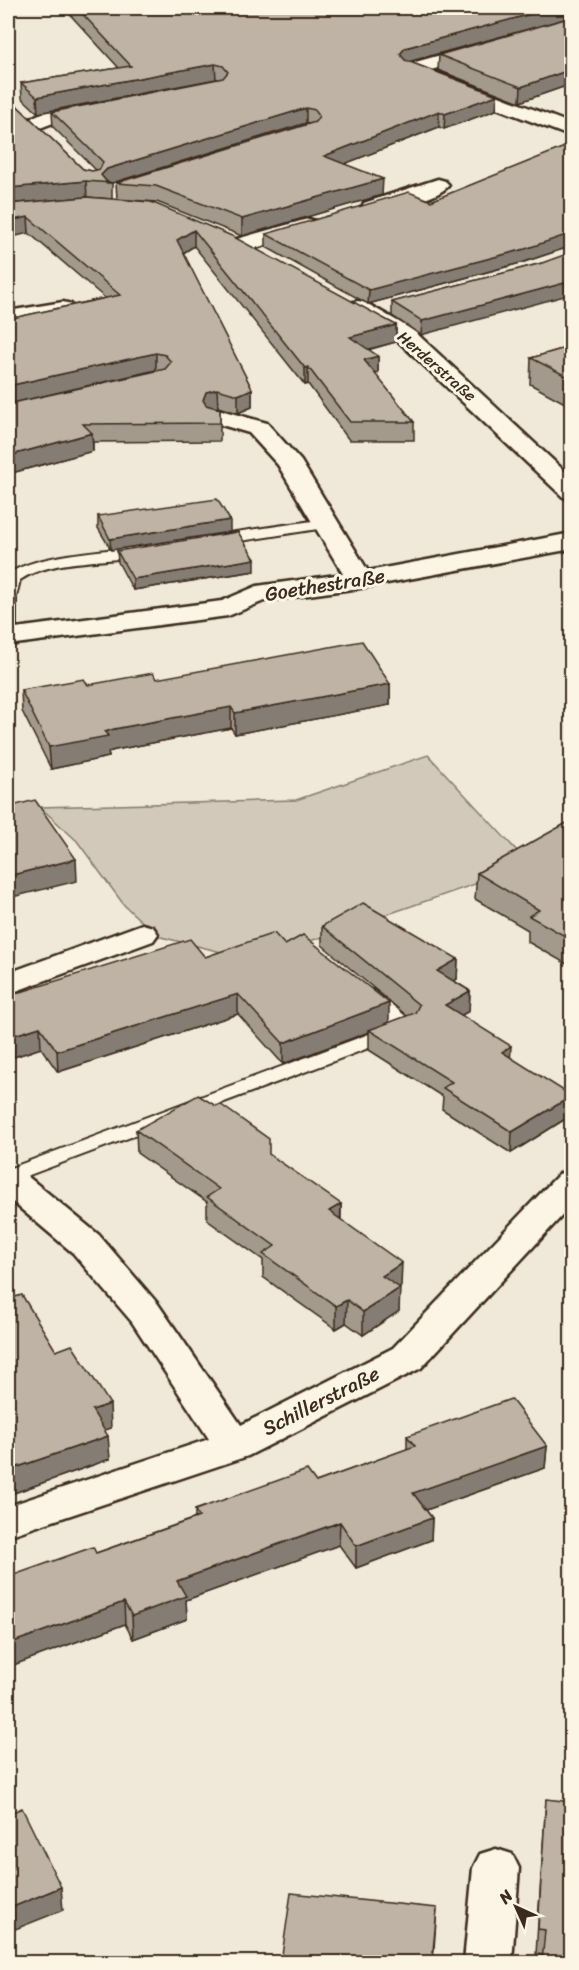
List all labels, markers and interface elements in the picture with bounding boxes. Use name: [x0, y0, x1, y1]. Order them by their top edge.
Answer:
street label: Herderstraße: [391, 323, 483, 409]
street label: Goethestraße: [262, 558, 388, 612]
street label: Schillerstraße: [256, 1356, 386, 1446]
north arrow: [486, 1877, 546, 1937]
text: N: [491, 1882, 521, 1912]

